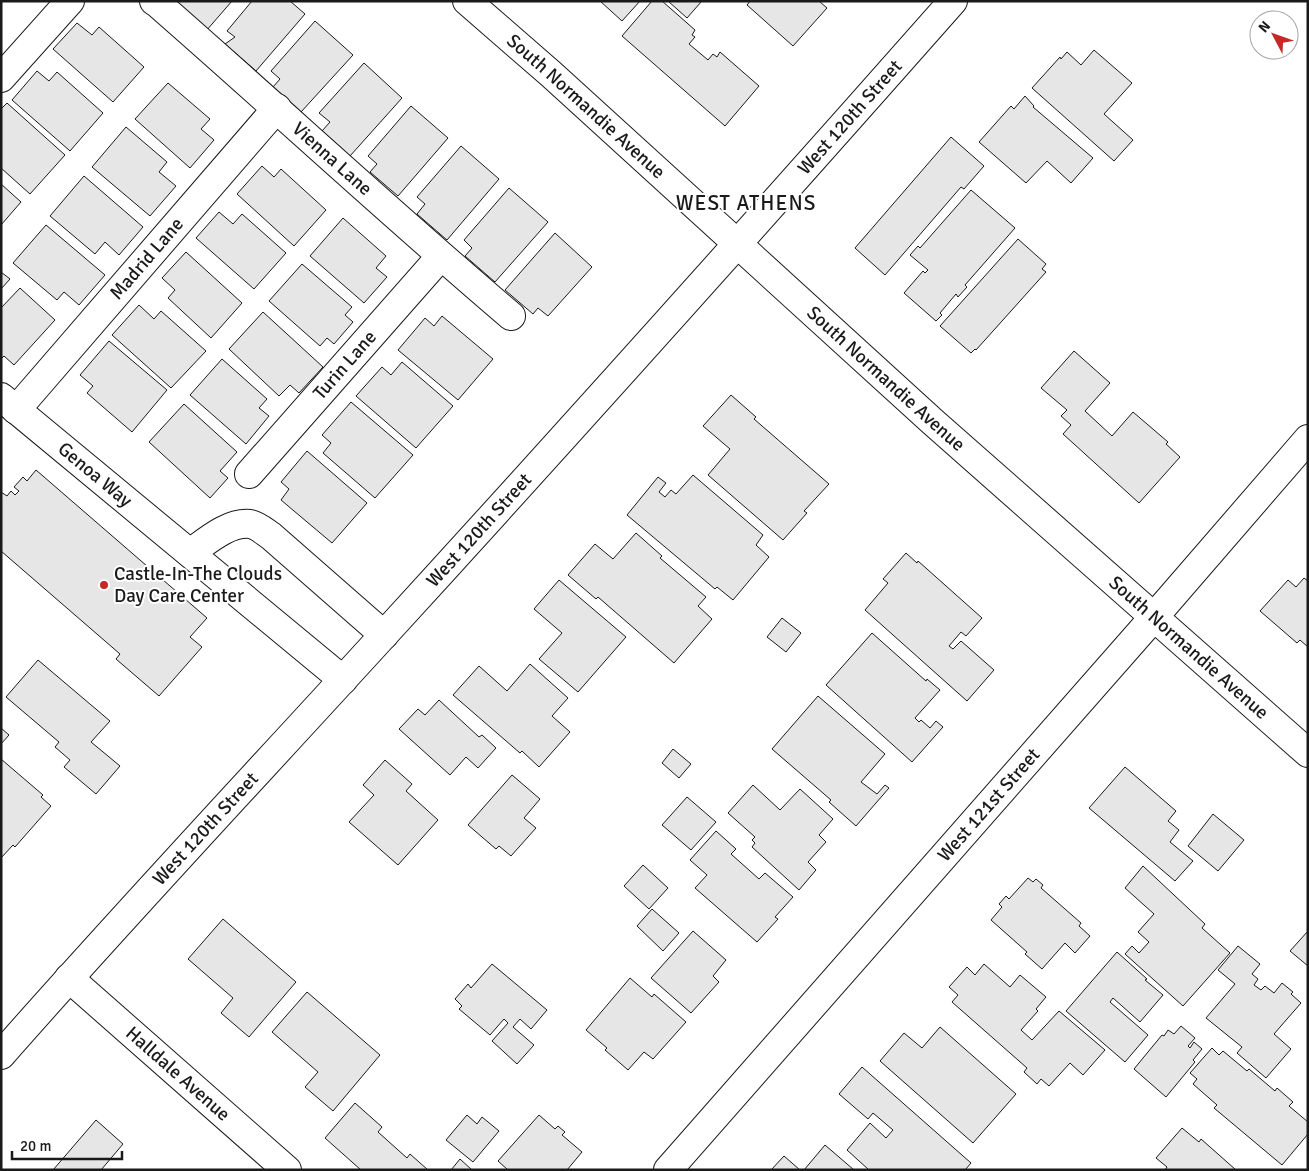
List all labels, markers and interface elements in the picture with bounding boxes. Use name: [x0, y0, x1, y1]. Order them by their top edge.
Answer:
north arrow: [1249, 10, 1299, 60]
text: N: [1255, 18, 1274, 36]
street label: South Normandie Avenue: [502, 29, 670, 184]
street label: West 120th Street: [793, 55, 908, 180]
street label: Vienna Lane: [287, 117, 377, 201]
district label: WEST ATHENS: [676, 190, 816, 216]
street label: Madrid Lane: [105, 213, 189, 305]
street label: South Normandie Avenue: [802, 301, 970, 457]
street label: Turin Lane: [308, 326, 382, 405]
street label: Genoa Way: [53, 437, 137, 513]
street label: West 120th Street: [421, 468, 537, 592]
place label: Castle-In-The Clouds Day Care Center: [114, 562, 282, 608]
street label: South Normandie Avenue: [1104, 571, 1274, 725]
marker: Castle-In-The Clouds Day Care Center: [98, 579, 110, 591]
street label: West 121st Street: [932, 743, 1045, 867]
street label: West 120th Street: [147, 767, 264, 890]
street label: Halldale Avenue: [121, 1021, 235, 1126]
scale bar: [12, 1128, 122, 1160]
text: 20 m: [20, 1137, 51, 1155]

